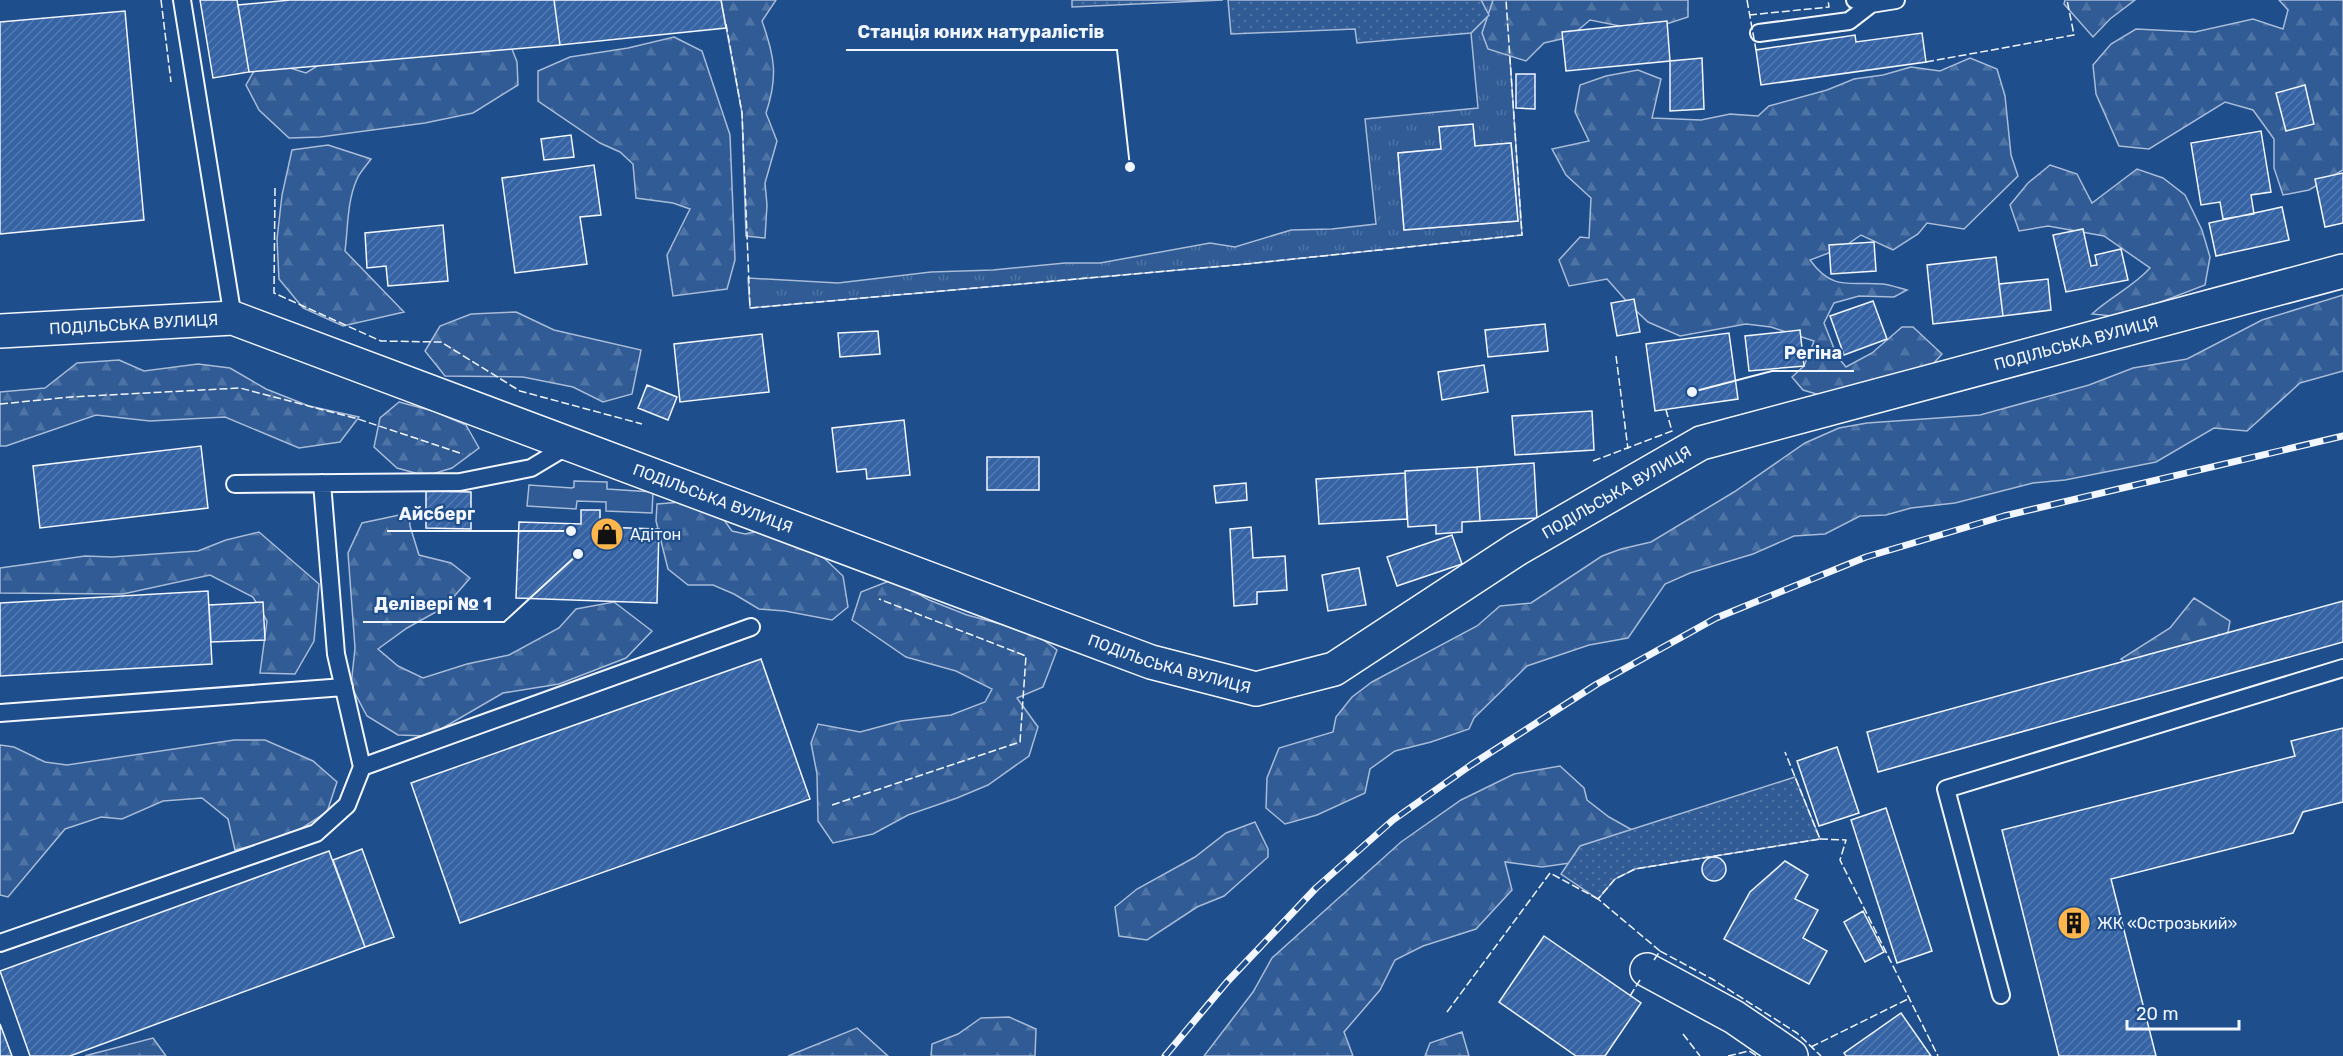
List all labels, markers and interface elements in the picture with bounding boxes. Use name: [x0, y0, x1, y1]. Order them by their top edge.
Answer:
callout: Станція юних натуралістів: [846, 14, 1117, 50]
text: Станція юних натуралістів: [858, 21, 1105, 43]
street label: ПОДІЛЬСЬКА ВУЛИЦЯ: [49, 310, 219, 338]
street label: ПОДІЛЬСЬКА ВУЛИЦЯ: [1992, 312, 2160, 374]
callout: Регіна: [1772, 335, 1854, 371]
text: Регіна: [1784, 342, 1842, 364]
street label: ПОДІЛЬСЬКА ВУЛИЦЯ: [1538, 442, 1695, 543]
street label: ПОДІЛЬСЬКА ВУЛИЦЯ: [630, 460, 795, 537]
callout: Айсберг: [387, 495, 487, 531]
text: Айсберг: [399, 503, 475, 525]
shop icon: Адітон: [589, 516, 625, 552]
place label: Адітон: [630, 525, 681, 544]
callout: Делівері № 1: [363, 586, 504, 622]
text: Делівері № 1: [374, 593, 492, 615]
street label: ПОДІЛЬСЬКА ВУЛИЦЯ: [1085, 630, 1253, 697]
building icon: ЖК «Острозький»: [2056, 905, 2092, 941]
place label: ЖК «Острозький»: [2097, 914, 2238, 933]
scale bar: [2127, 993, 2240, 1031]
text: 20 m: [2136, 1003, 2178, 1025]

